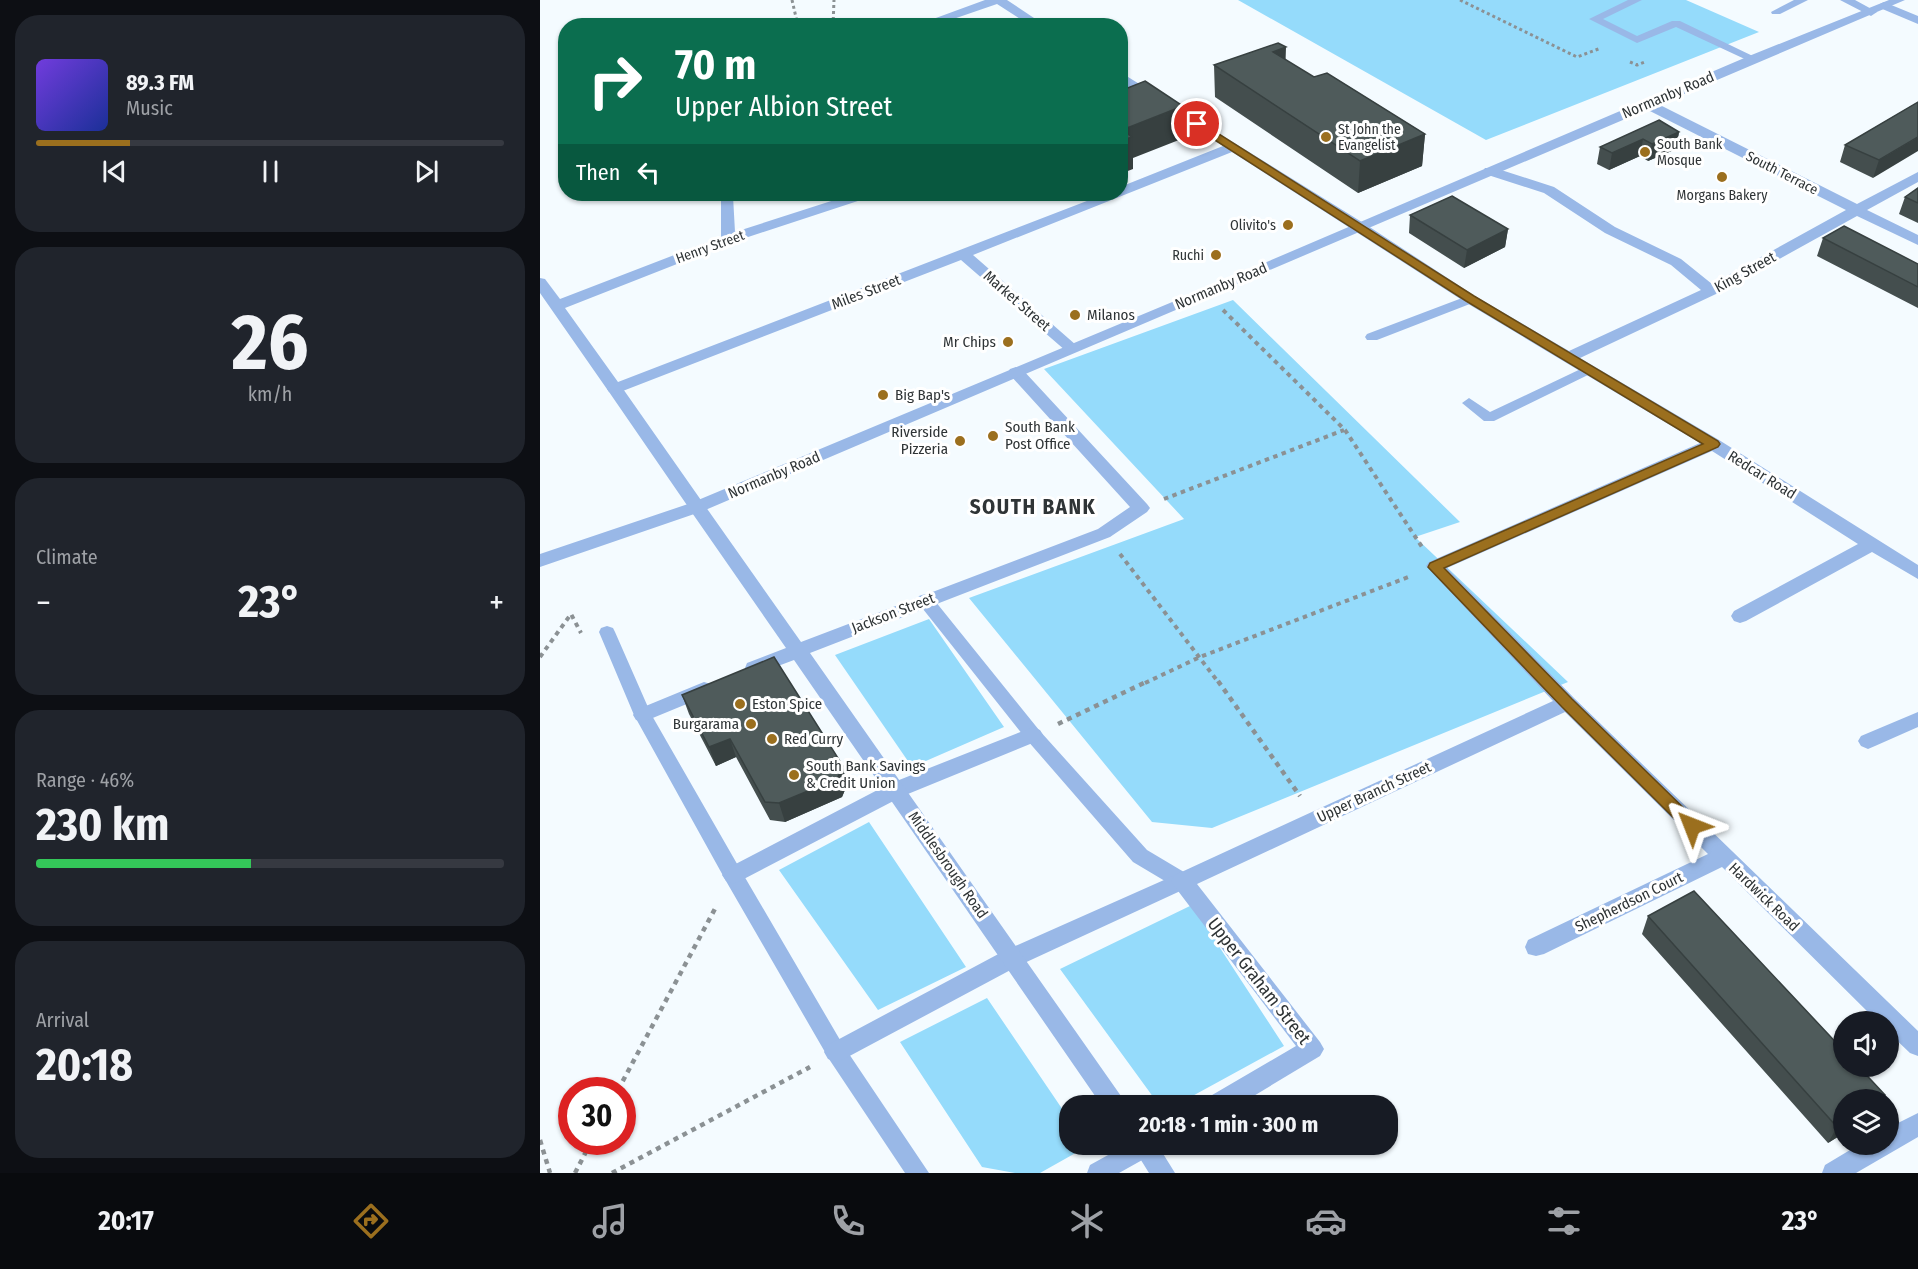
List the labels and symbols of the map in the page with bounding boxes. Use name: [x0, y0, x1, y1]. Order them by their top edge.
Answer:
street label: Normanby Road: [1619, 68, 1717, 122]
pin: [1171, 98, 1222, 149]
place label: St John the Evangelist: [1338, 121, 1401, 154]
marker: St John the Evangelist: [1319, 130, 1333, 144]
place label: South Bank Mosque: [1657, 136, 1723, 169]
marker: South Bank Mosque: [1638, 145, 1652, 159]
street label: South Terrace: [1743, 148, 1821, 198]
marker: Morgans Bakery: [1715, 170, 1729, 184]
place label: Morgans Bakery: [1677, 187, 1768, 204]
place label: Olivito's: [1230, 217, 1276, 234]
marker: Olivito's: [1281, 218, 1295, 232]
street label: Henry Street: [673, 227, 747, 267]
place label: Ruchi: [1172, 247, 1204, 264]
marker: Ruchi: [1209, 248, 1223, 262]
street label: King Street: [1711, 248, 1779, 296]
street label: Normanby Road: [1172, 259, 1270, 313]
street label: Market Street: [980, 267, 1054, 335]
street label: Miles Street: [829, 271, 903, 313]
place label: Milanos: [1087, 306, 1135, 324]
marker: Milanos: [1068, 308, 1082, 322]
place label: Mr Chips: [943, 333, 996, 351]
marker: Mr Chips: [1001, 335, 1015, 349]
place label: Big Bap's: [895, 386, 950, 404]
marker: Big Bap's: [876, 388, 890, 402]
place label: South Bank Post Office: [1005, 418, 1075, 453]
place label: Riverside Pizzeria: [891, 423, 948, 458]
marker: South Bank Post Office: [986, 429, 1000, 443]
marker: Riverside Pizzeria: [953, 434, 967, 448]
street label: Redcar Road: [1725, 447, 1799, 503]
street label: Normanby Road: [725, 448, 823, 502]
district label: SOUTH BANK: [970, 494, 1096, 520]
street label: Jackson Street: [849, 589, 937, 637]
place label: Eston Spice: [752, 695, 822, 713]
marker: Eston Spice: [733, 697, 747, 711]
place label: Burgarama: [673, 715, 739, 733]
marker: Burgarama: [744, 717, 758, 731]
place label: Red Curry: [784, 730, 844, 748]
marker: Red Curry: [765, 732, 779, 746]
place label: South Bank Savings & Credit Union: [806, 757, 926, 792]
street label: Upper Branch Street: [1314, 758, 1434, 826]
marker: South Bank Savings & Credit Union: [787, 768, 801, 782]
position arrow: [1660, 794, 1724, 858]
street label: Middlesbrough Road: [904, 808, 992, 922]
street label: Hardwick Road: [1725, 859, 1803, 935]
street label: Shepherdson Court: [1572, 868, 1686, 936]
street label: Upper Graham Street: [1203, 913, 1315, 1049]
speed limit sign: 30: [558, 1077, 636, 1155]

